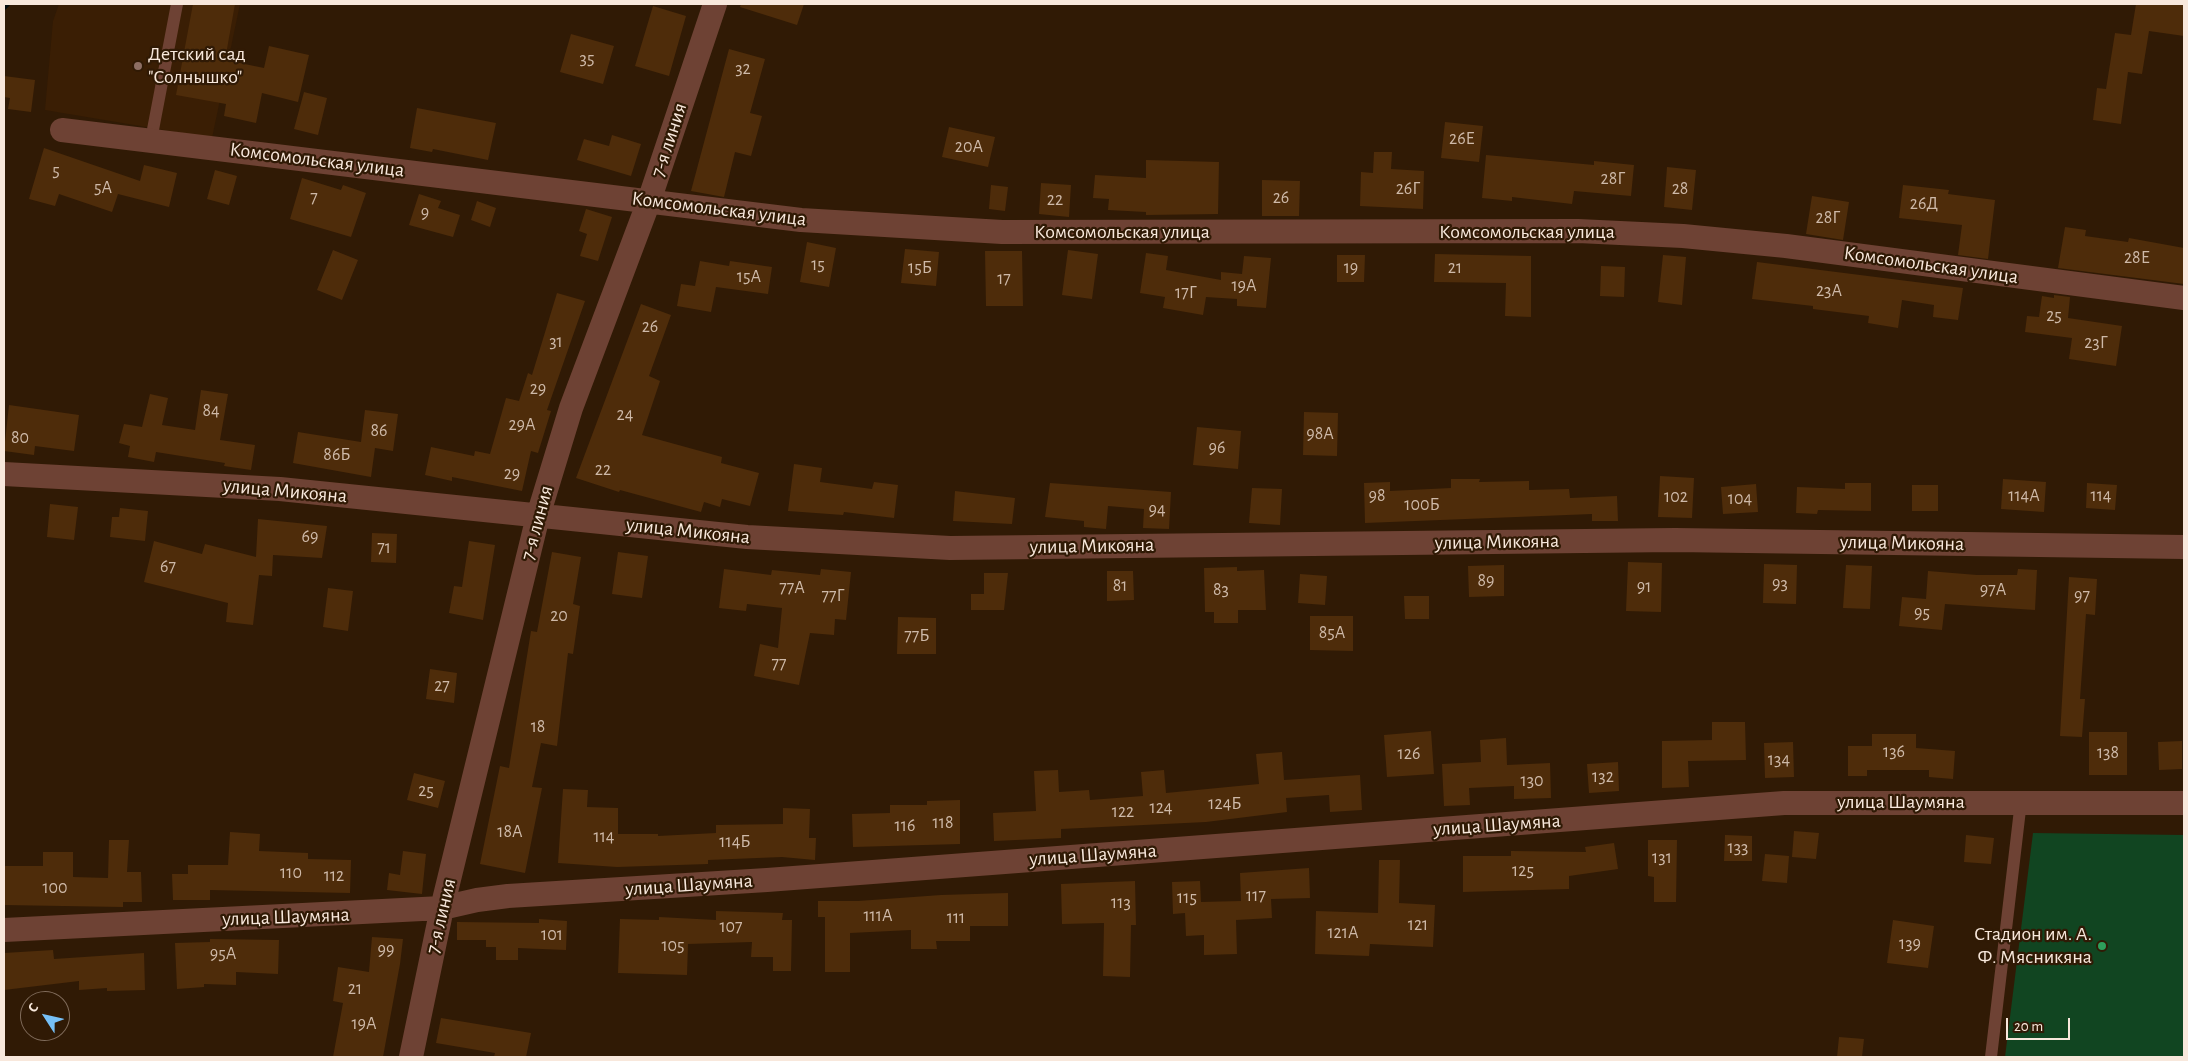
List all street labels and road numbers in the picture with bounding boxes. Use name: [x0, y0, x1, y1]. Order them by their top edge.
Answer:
street label: 7-я линия: [646, 100, 692, 180]
street label: Комсомольская улица: [228, 137, 406, 183]
street label: Комсомольская улица: [630, 186, 808, 232]
street label: Комсомольская улица: [1034, 220, 1210, 244]
street label: Комсомольская улица: [1439, 220, 1615, 244]
street label: Комсомольская улица: [1842, 241, 2020, 289]
street label: улица Микояна: [222, 474, 348, 508]
street label: 7-я линия: [515, 483, 559, 563]
street label: улица Микояна: [625, 513, 751, 549]
street label: улица Микояна: [1435, 529, 1559, 555]
street label: улица Микояна: [1840, 530, 1964, 556]
street label: улица Микояна: [1030, 533, 1154, 559]
street label: улица Шаумяна: [1837, 790, 1965, 814]
street label: улица Шаумяна: [1432, 809, 1562, 841]
street label: улица Шаумяна: [1028, 839, 1158, 871]
street label: улица Шаумяна: [624, 869, 754, 901]
street label: 7-я линия: [421, 876, 461, 956]
street label: улица Шаумяна: [222, 903, 350, 931]

